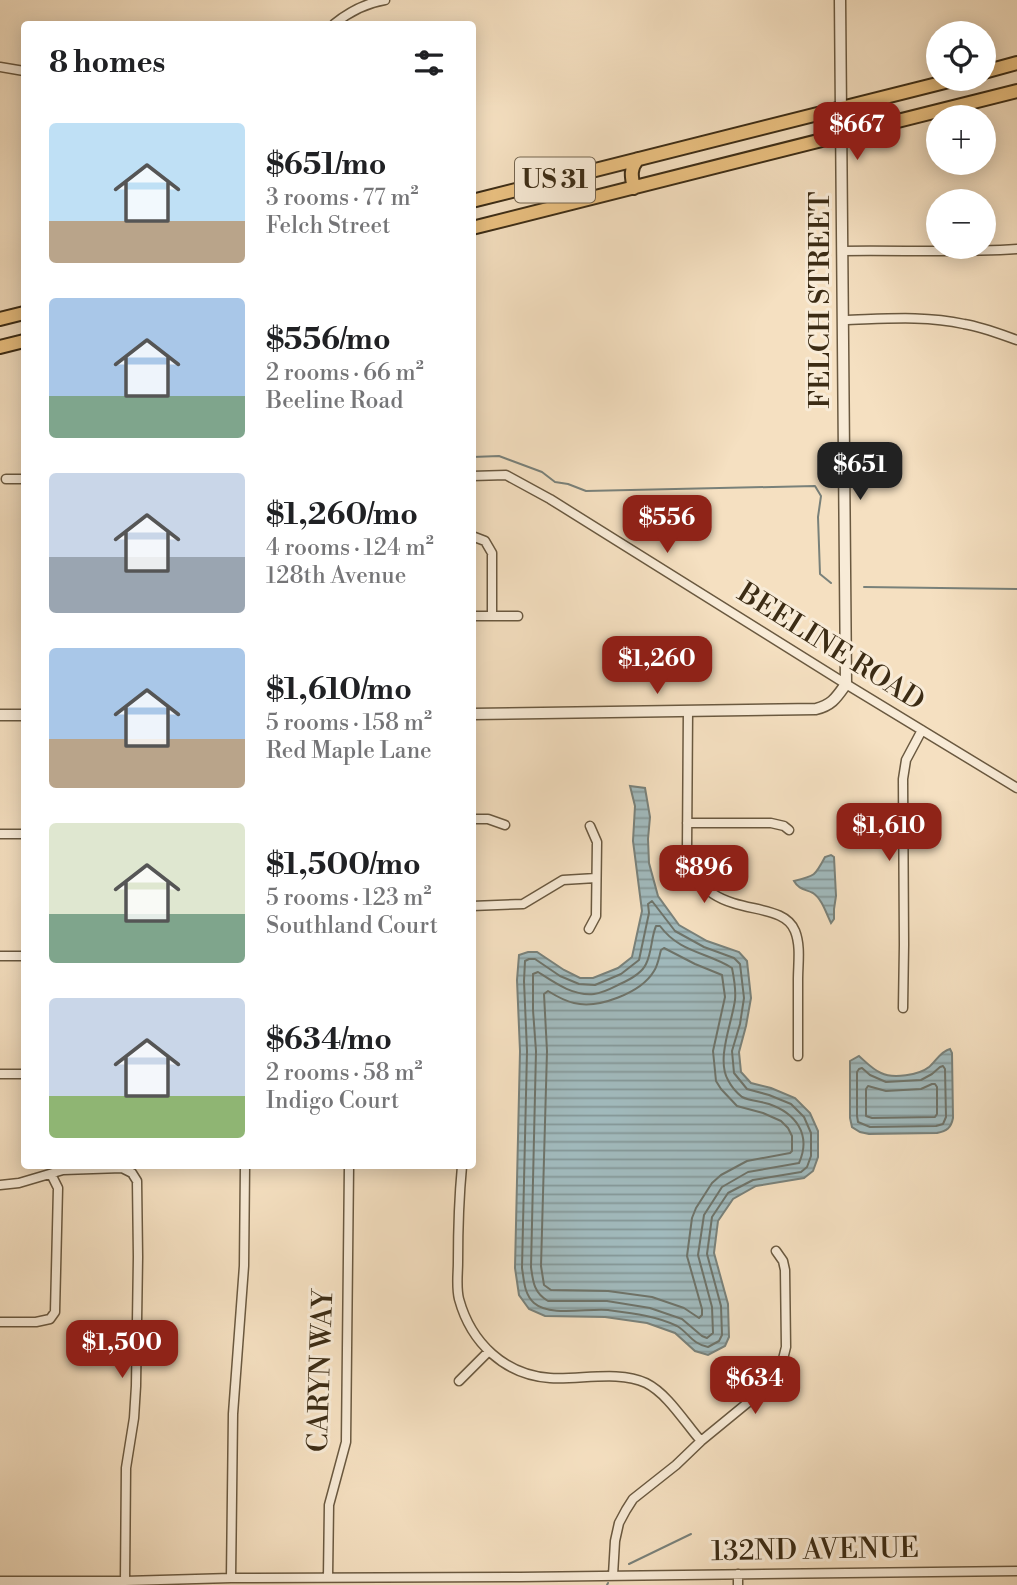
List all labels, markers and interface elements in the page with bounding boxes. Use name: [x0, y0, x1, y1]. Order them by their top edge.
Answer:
map controls: [926, 21, 996, 259]
button: locate: [926, 21, 996, 91]
text: 8 homes: [49, 44, 165, 82]
icon: filters: [410, 44, 448, 82]
pin: $667: [816, 102, 898, 162]
button: +: [926, 105, 996, 175]
text: $667: [829, 111, 885, 139]
text: $651/mo: [266, 146, 386, 184]
icon: home: [105, 151, 189, 235]
road number: US 31: [515, 158, 595, 202]
text: 3 rooms · 77 m²: [266, 184, 419, 212]
button: −: [926, 189, 996, 259]
street label: FELCH STREET: [803, 192, 838, 408]
text: Felch Street: [266, 212, 390, 240]
text: $556/mo: [266, 321, 391, 359]
icon: home: [105, 326, 189, 410]
text: 2 rooms · 66 m²: [266, 359, 424, 387]
text: Beeline Road: [266, 387, 403, 415]
pin: $651: [819, 442, 901, 502]
text: $651: [833, 451, 887, 479]
text: $1,260/mo: [266, 496, 418, 534]
pin: $556: [626, 496, 708, 555]
icon: home: [105, 501, 189, 585]
text: $556: [639, 504, 695, 532]
text: 4 rooms · 124 m²: [266, 534, 434, 562]
text: 128th Avenue: [266, 562, 406, 590]
street label: BEELINE ROAD: [730, 575, 931, 719]
pin: $1,260: [600, 636, 714, 696]
text: $1,260: [618, 645, 696, 673]
text: $1,610/mo: [266, 671, 412, 709]
icon: home: [105, 676, 189, 760]
text: 5 rooms · 158 m²: [266, 709, 432, 737]
text: Red Maple Lane: [266, 737, 432, 765]
pin: $1,610: [832, 804, 946, 863]
text: $1,610: [853, 812, 925, 840]
text: $1,500/mo: [266, 846, 421, 884]
pin: $896: [663, 846, 745, 905]
icon: home: [105, 851, 189, 935]
text: $896: [675, 854, 733, 882]
text: 5 rooms · 123 m²: [266, 884, 432, 912]
text: Southland Court: [266, 912, 438, 940]
text: $634/mo: [266, 1021, 392, 1059]
icon: home: [105, 1026, 189, 1110]
text: 2 rooms · 58 m²: [266, 1059, 423, 1087]
text: Indigo Court: [266, 1087, 399, 1115]
street label: CARYN WAY: [301, 1287, 341, 1453]
pin: $1,500: [65, 1320, 179, 1380]
text: $1,500: [82, 1329, 162, 1357]
pin: $634: [714, 1356, 796, 1416]
text: $634: [726, 1365, 784, 1393]
street label: 132ND AVENUE: [711, 1531, 919, 1569]

